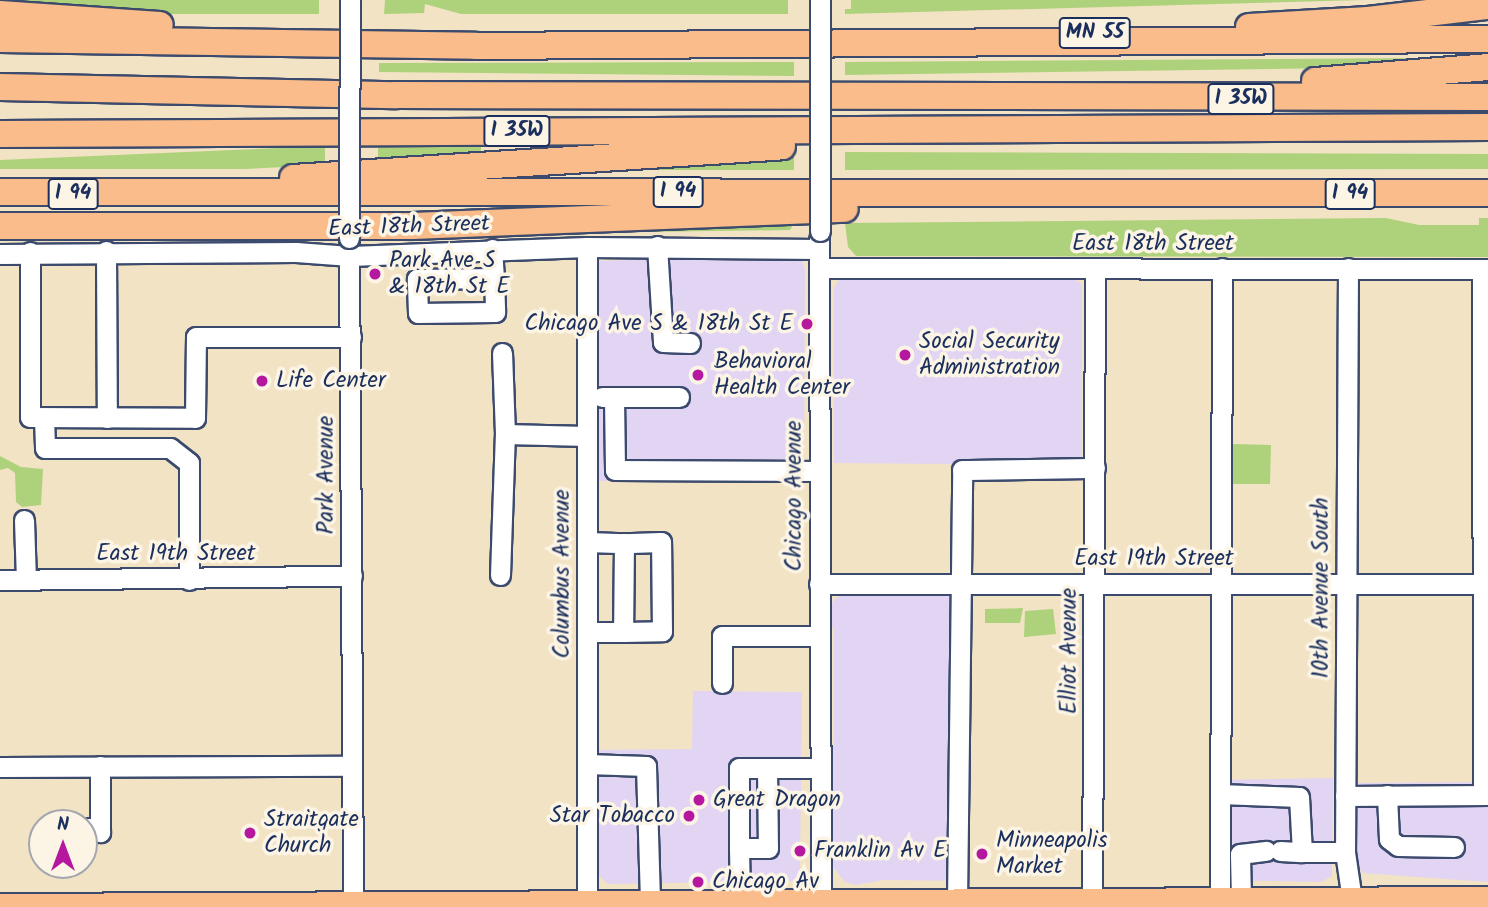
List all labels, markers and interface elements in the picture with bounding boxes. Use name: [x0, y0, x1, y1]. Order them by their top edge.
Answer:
road number: MN 55: [1058, 16, 1132, 50]
road number: I 35W: [1206, 82, 1276, 116]
road number: I 35W: [482, 114, 552, 148]
road number: I 94: [652, 174, 704, 210]
road number: I 94: [47, 176, 99, 212]
road number: I 94: [1324, 176, 1376, 212]
street label: East 18th Street: [328, 210, 490, 244]
street label: East 18th Street: [1072, 230, 1234, 258]
place label: Park Ave S & 18th St E: [389, 247, 510, 301]
marker: Park Ave S & 18th St E: [367, 266, 383, 282]
place label: Chicago Ave S & 18th St E: [524, 310, 793, 338]
marker: Chicago Ave S & 18th St E: [799, 316, 815, 332]
place label: Social Security Administration: [919, 328, 1060, 382]
marker: Social Security Administration: [897, 347, 913, 363]
place label: Behavioral Health Center: [714, 348, 850, 402]
marker: Behavioral Health Center: [688, 365, 708, 385]
place label: Life Center: [276, 367, 386, 395]
marker: Life Center: [254, 373, 270, 389]
street label: Park Avenue: [313, 416, 341, 534]
street label: Chicago Avenue: [781, 421, 809, 571]
street label: Columbus Avenue: [549, 489, 577, 659]
street label: 10th Avenue South: [1308, 497, 1336, 679]
street label: East 19th Street: [96, 540, 256, 568]
street label: East 19th Street: [1074, 545, 1234, 573]
street label: Elliot Avenue: [1056, 588, 1084, 714]
place label: Great Dragon: [713, 786, 841, 814]
marker: Great Dragon: [691, 792, 707, 808]
place label: Star Tobacco: [550, 802, 675, 830]
place label: Straitgate Church: [264, 806, 359, 860]
marker: Star Tobacco: [681, 808, 697, 824]
north arrow: [28, 809, 98, 879]
text: N: [57, 810, 69, 840]
marker: Straitgate Church: [242, 825, 258, 841]
place label: Minneapolis Market: [996, 827, 1108, 881]
place label: Franklin Av E: [814, 837, 946, 865]
marker: Franklin Av E: [792, 843, 808, 859]
marker: Minneapolis Market: [974, 846, 990, 862]
place label: Chicago Av: [712, 868, 819, 896]
marker: Chicago Av: [690, 874, 706, 890]

